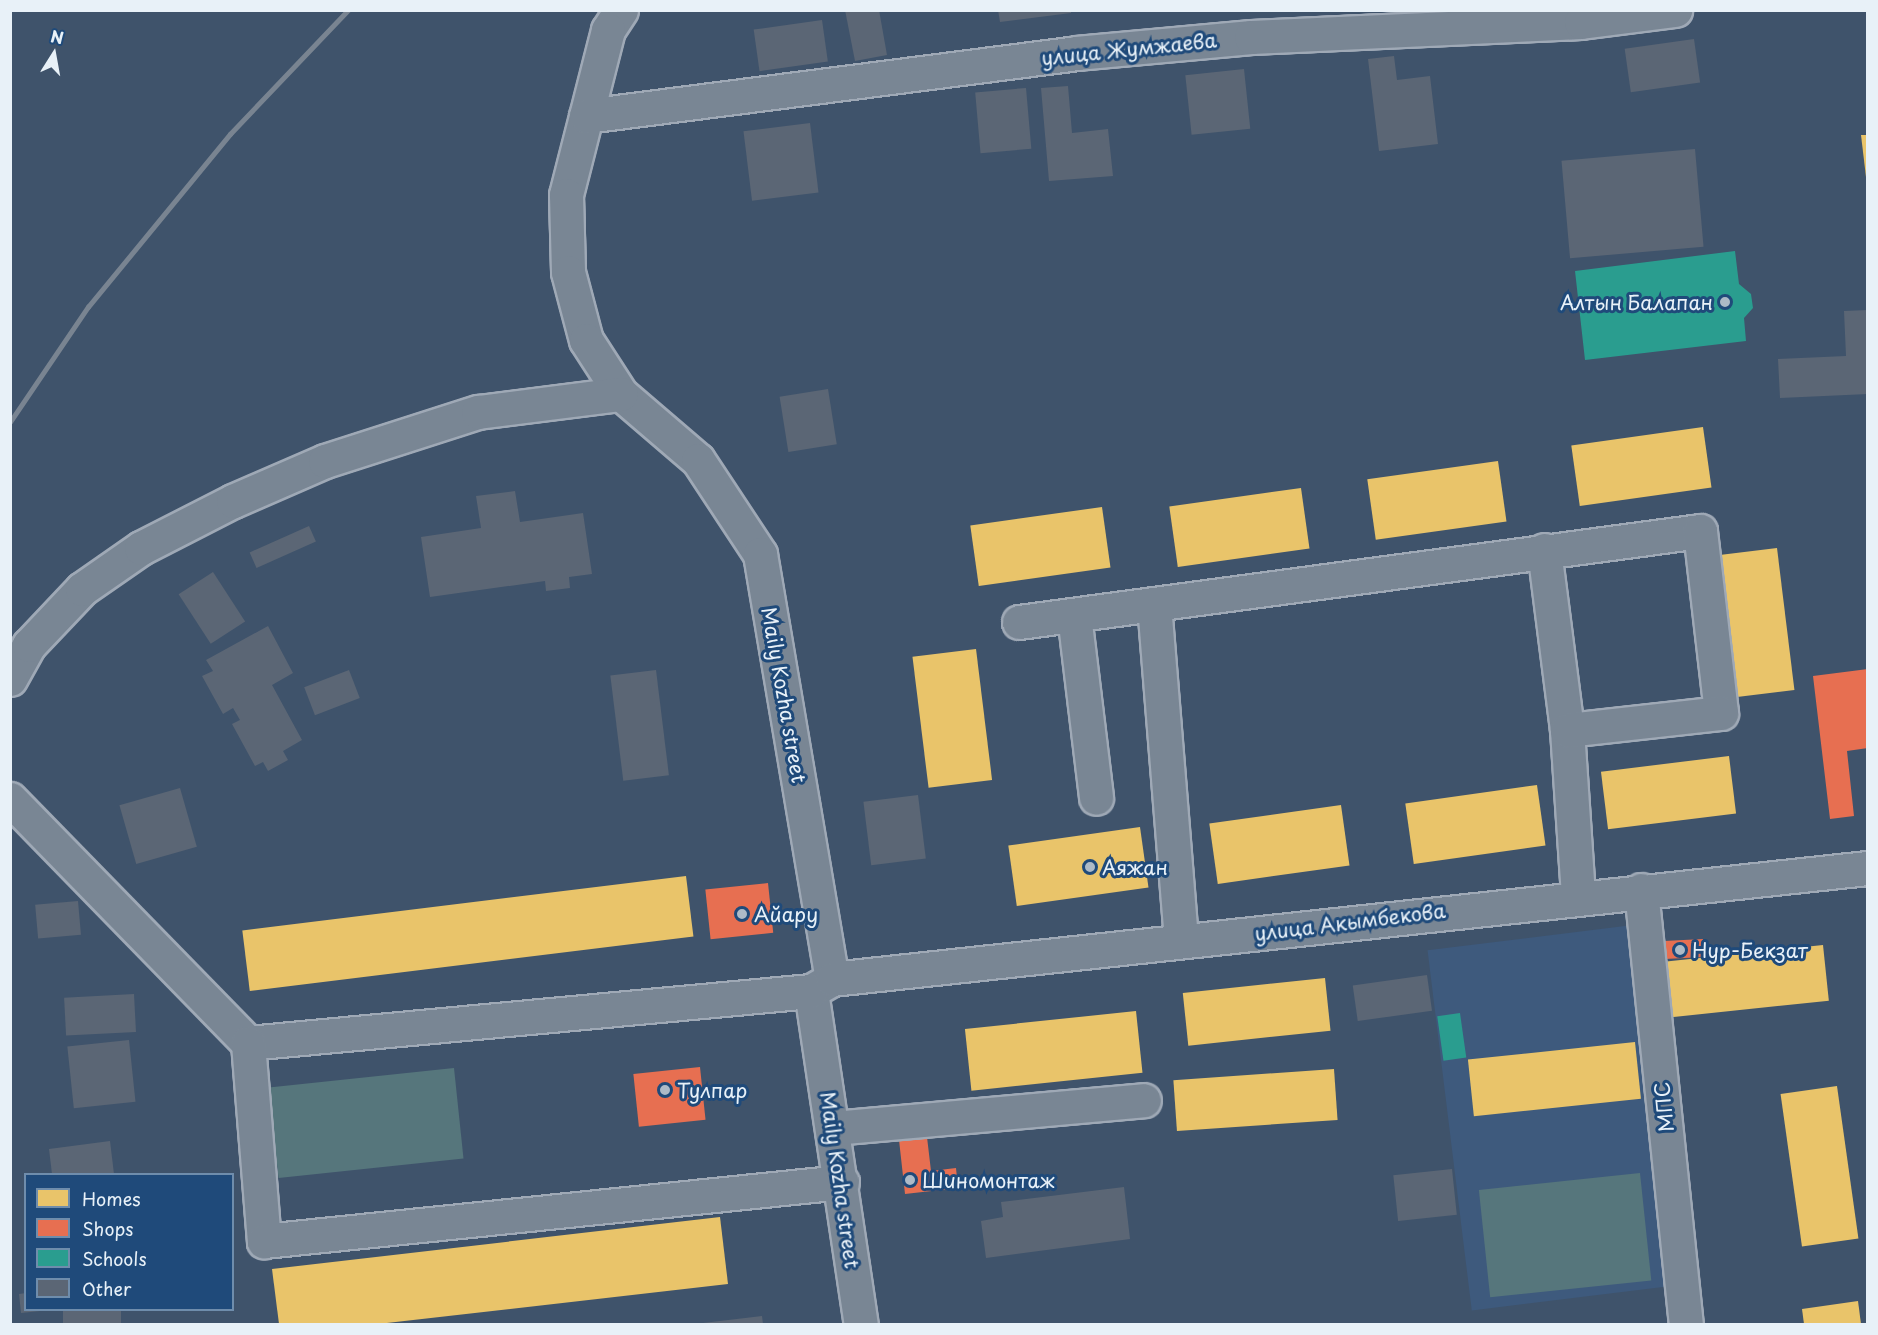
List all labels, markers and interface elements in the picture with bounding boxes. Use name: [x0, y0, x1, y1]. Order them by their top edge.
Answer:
text: N: [49, 23, 66, 49]
north arrow: [24, 24, 84, 84]
street label: улица Жумжаева: [1040, 28, 1218, 70]
place label: Алтын Балапан: [1559, 290, 1713, 314]
marker: Алтын Балапан: [1718, 295, 1732, 309]
street label: Maily Kozha street: [757, 604, 811, 786]
place label: Аяжан: [1102, 855, 1168, 879]
marker: Аяжан: [1083, 860, 1097, 874]
street label: улица Акымбекова: [1253, 898, 1447, 946]
place label: Айару: [754, 902, 818, 926]
marker: Айару: [735, 907, 749, 921]
place label: Нур-Бекзат: [1692, 938, 1808, 962]
marker: Нур-Бекзат: [1673, 943, 1687, 957]
place label: Тулпар: [677, 1078, 747, 1102]
street label: МПС: [1649, 1081, 1679, 1133]
marker: Тулпар: [658, 1083, 672, 1097]
street label: Maily Kozha street: [816, 1089, 864, 1271]
place label: Шиномонтаж: [922, 1168, 1054, 1192]
legend: [24, 1173, 234, 1311]
marker: Шиномонтаж: [903, 1173, 917, 1187]
text: Homes: [82, 1185, 140, 1212]
text: Shops: [82, 1215, 133, 1242]
text: Schools: [82, 1245, 147, 1272]
text: Other: [82, 1275, 131, 1302]

